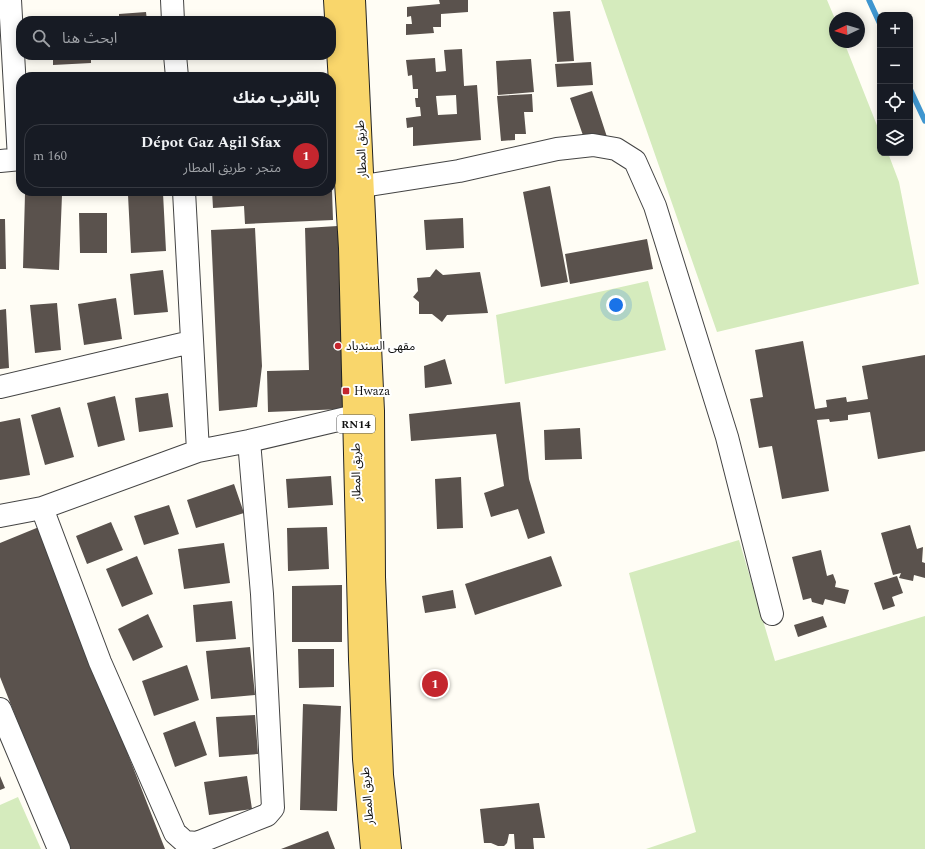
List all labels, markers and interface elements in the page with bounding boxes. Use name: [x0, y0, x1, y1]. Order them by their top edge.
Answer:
north arrow: [829, 12, 865, 48]
map controls: [877, 12, 913, 156]
button: +: [877, 12, 913, 48]
search box: [16, 16, 336, 60]
icon: search: [30, 27, 52, 49]
text: ابحث هنا: [62, 27, 117, 50]
button: −: [877, 48, 913, 84]
button: locate: [877, 84, 913, 120]
text: بالقرب منك: [233, 85, 320, 111]
street label: طريق المطار: [350, 119, 373, 180]
button: layers: [877, 120, 913, 156]
text: Dépot Gaz Agil Sfax: [141, 131, 281, 154]
text: 160 m: [33, 146, 67, 166]
text: 1: [302, 146, 310, 166]
text: متجر · طريق المطار: [183, 158, 281, 178]
your location: [606, 295, 626, 315]
place label: مقهى السندباد: [346, 337, 415, 356]
marker: مقهى السندباد: [333, 341, 343, 351]
place label: Hwaza: [354, 382, 390, 401]
marker: Hwaza: [341, 386, 351, 396]
road number: RN14: [337, 415, 375, 433]
street label: طريق المطار: [346, 443, 367, 502]
pin: 1: [422, 669, 448, 699]
street label: طريق المطار: [356, 766, 380, 827]

